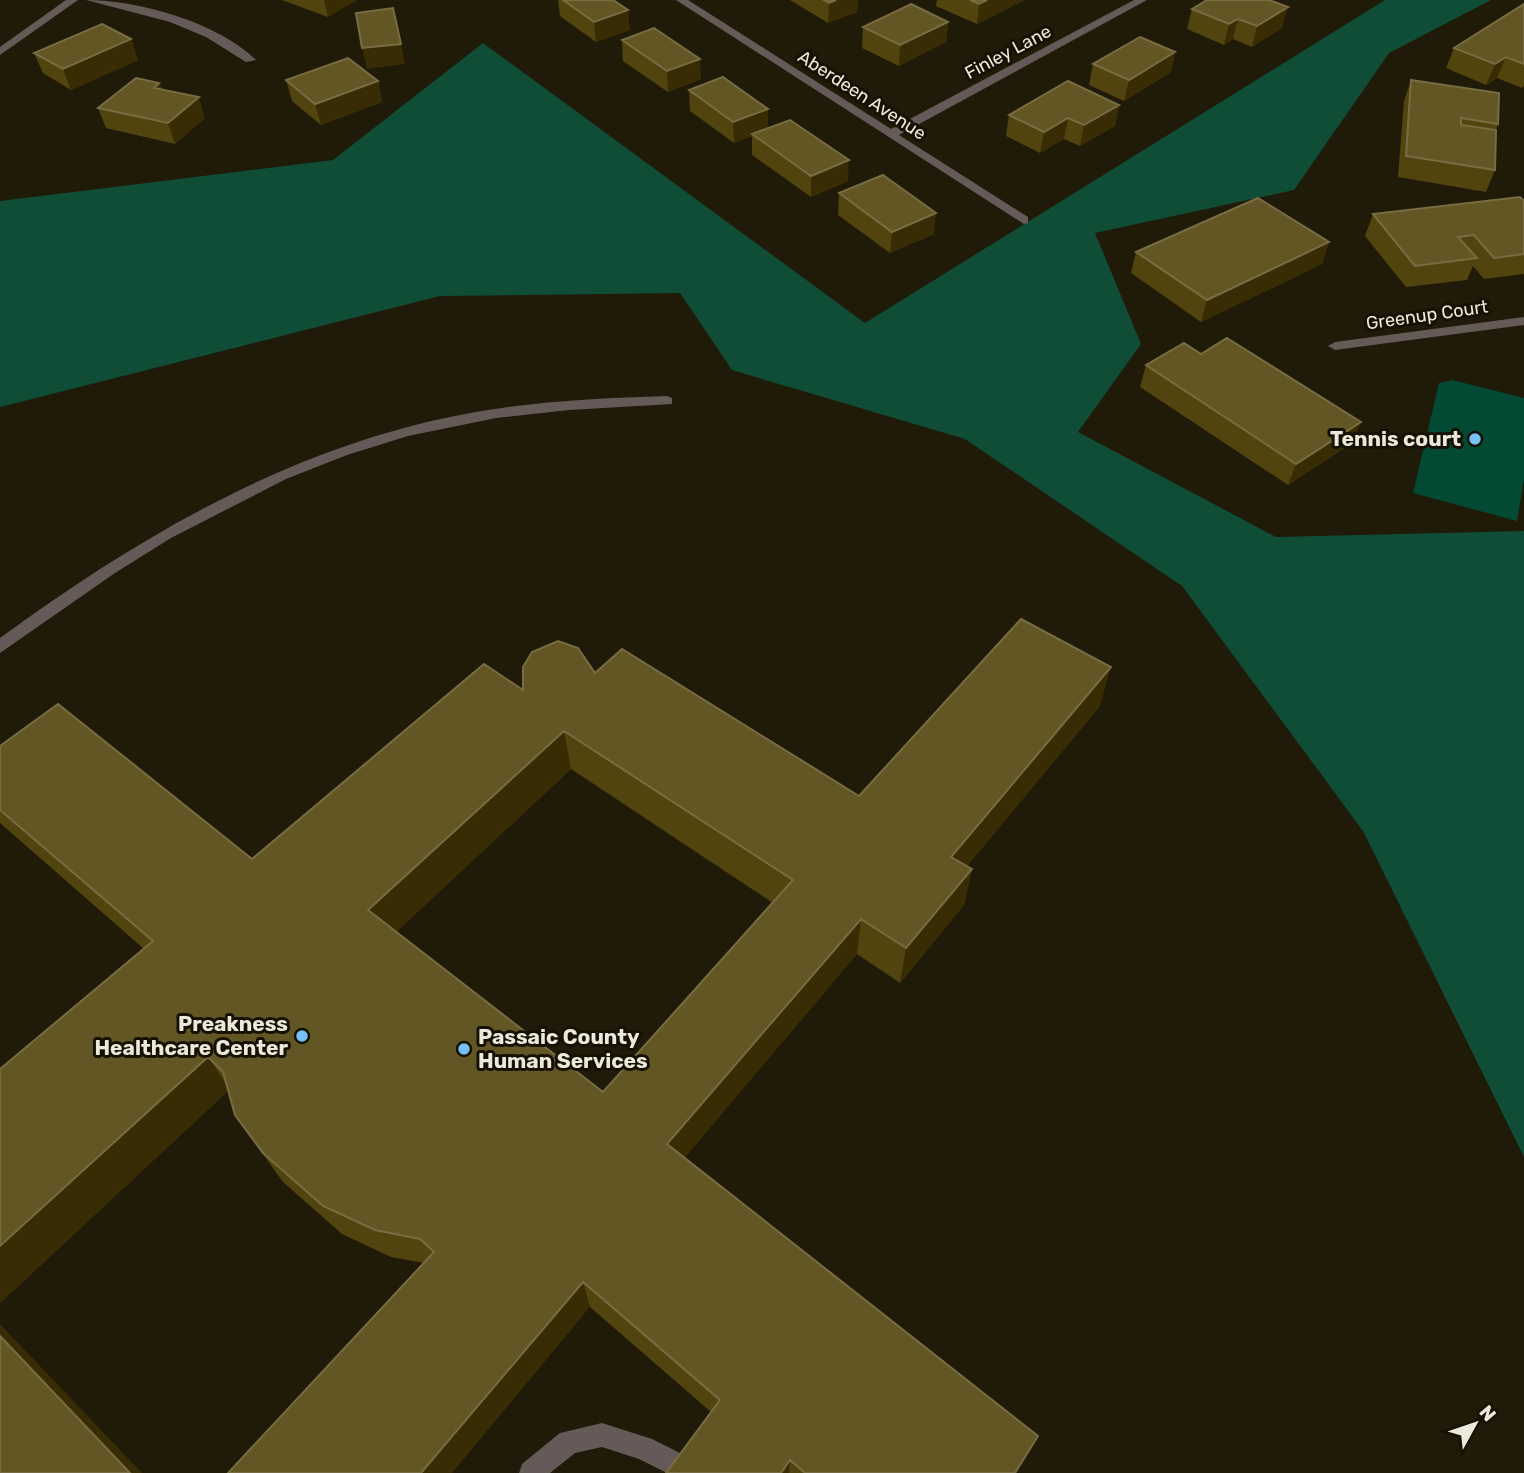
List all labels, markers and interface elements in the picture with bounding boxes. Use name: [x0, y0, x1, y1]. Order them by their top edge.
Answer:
street label: Finley Lane: [961, 20, 1055, 84]
street label: Aberdeen Avenue: [794, 45, 930, 145]
street label: Greenup Court: [1365, 296, 1489, 334]
place label: Tennis court: [1330, 426, 1461, 451]
marker: Tennis court: [1467, 431, 1483, 447]
place label: Preakness Healthcare Center: [94, 1011, 288, 1060]
place label: Passaic County Human Services: [478, 1024, 648, 1073]
marker: Preakness Healthcare Center: [294, 1028, 310, 1044]
marker: Passaic County Human Services: [456, 1041, 472, 1057]
north arrow: [1440, 1389, 1510, 1459]
text: N: [1474, 1401, 1501, 1426]

